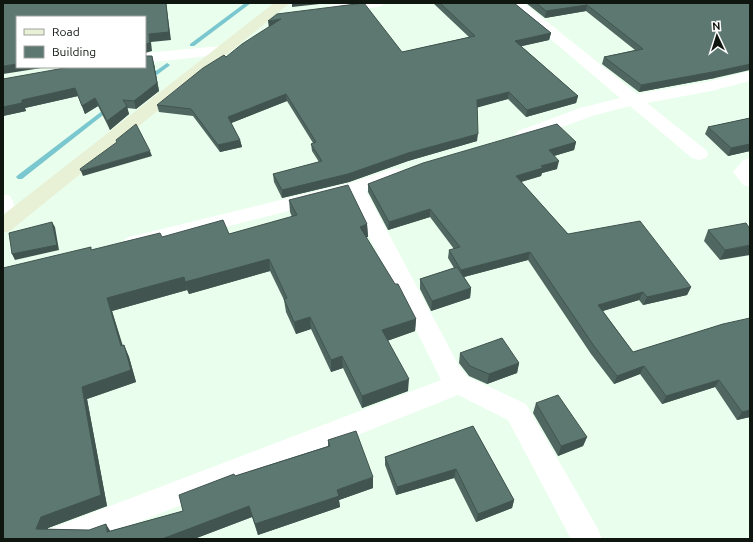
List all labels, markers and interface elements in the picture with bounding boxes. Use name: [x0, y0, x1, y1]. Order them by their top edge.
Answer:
legend: [16, 16, 146, 68]
north arrow: [697, 16, 737, 56]
text: N: [712, 20, 721, 32]
text: Road: [52, 25, 80, 38]
text: Building: [52, 45, 96, 58]

